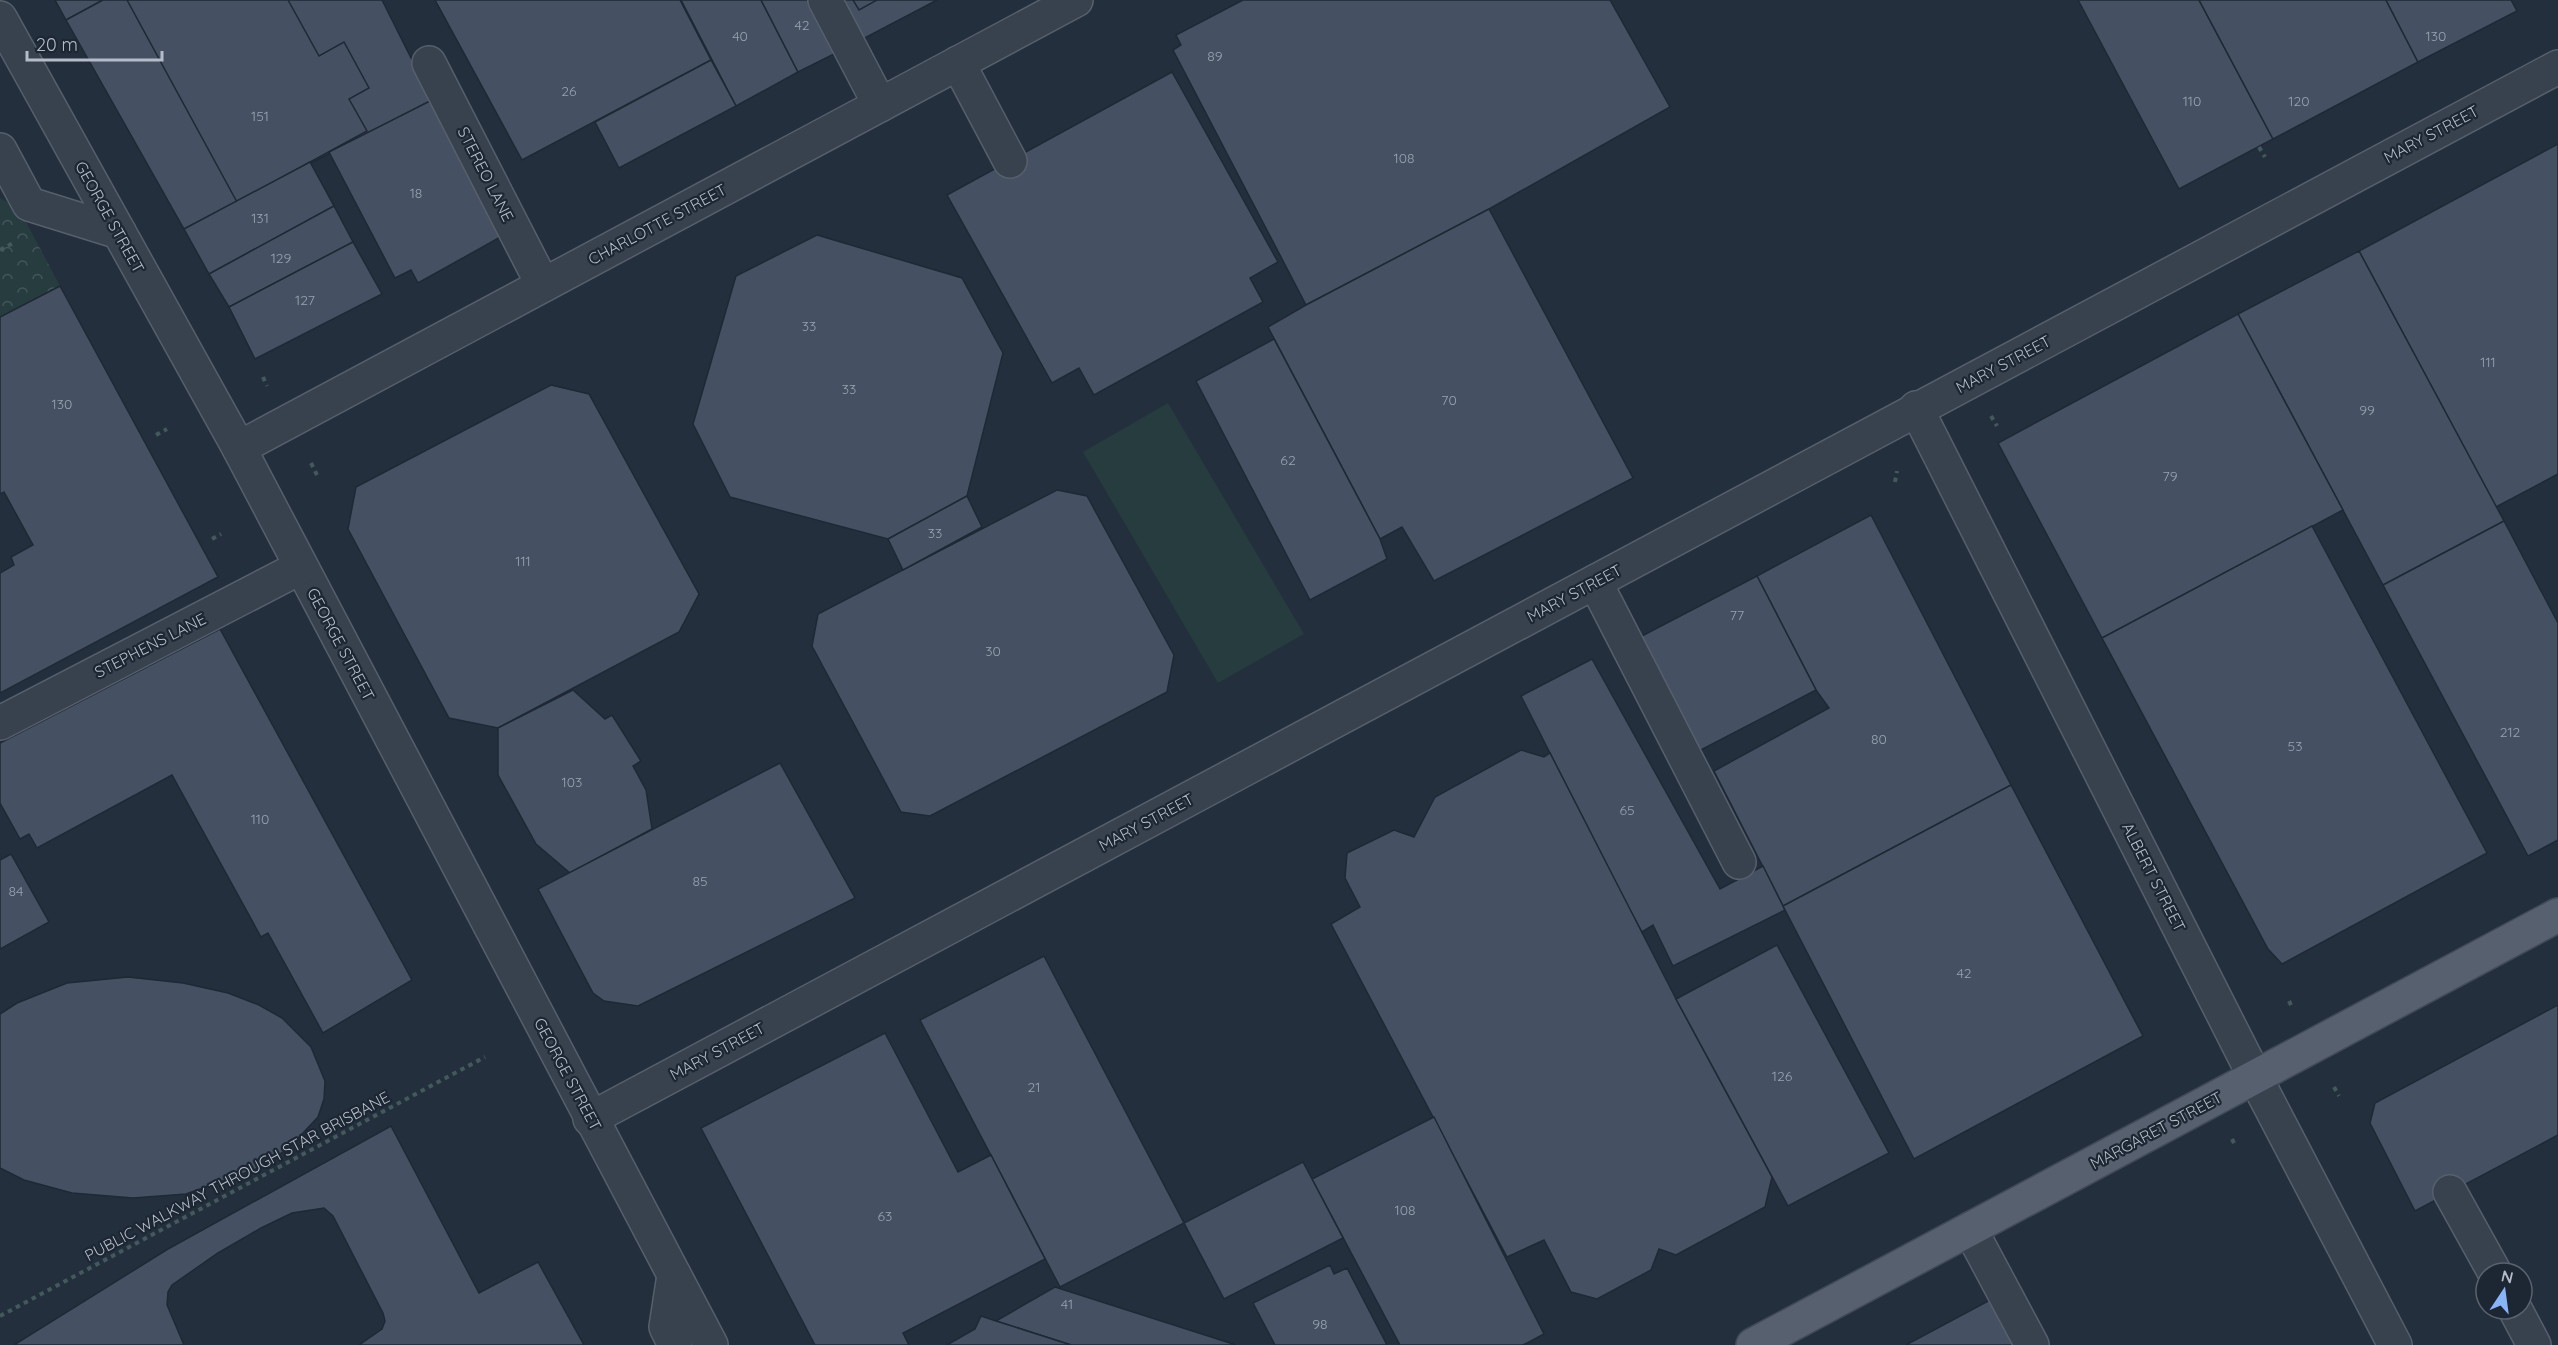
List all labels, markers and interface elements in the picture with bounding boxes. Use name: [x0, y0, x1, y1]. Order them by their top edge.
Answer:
house number: 42: [794, 16, 810, 34]
scale bar: [27, 24, 162, 62]
house number: 40: [732, 27, 748, 45]
house number: 130: [2426, 27, 2446, 45]
text: 20 m: [36, 33, 78, 56]
house number: 89: [1207, 47, 1223, 65]
house number: 26: [561, 82, 577, 100]
house number: 110: [2183, 92, 2201, 110]
house number: 120: [2288, 92, 2310, 110]
street label: MARY STREET: [2380, 100, 2482, 167]
house number: 151: [251, 107, 269, 125]
street label: STEREO LANE: [454, 123, 518, 225]
house number: 108: [1393, 149, 1415, 167]
street label: GEORGE STREET: [71, 158, 149, 277]
street label: CHARLOTTE STREET: [584, 179, 730, 269]
house number: 18: [410, 184, 422, 202]
house number: 131: [251, 209, 269, 227]
house number: 129: [271, 249, 292, 267]
house number: 127: [295, 291, 315, 309]
house number: 33: [802, 317, 816, 335]
street label: MARY STREET: [1952, 330, 2054, 397]
house number: 111: [2480, 353, 2496, 371]
house number: 33: [842, 380, 856, 398]
house number: 70: [1441, 391, 1457, 409]
house number: 130: [52, 395, 72, 413]
house number: 99: [2359, 401, 2375, 419]
house number: 62: [1280, 451, 1296, 469]
house number: 79: [2163, 467, 2178, 485]
house number: 33: [928, 524, 942, 542]
house number: 111: [515, 552, 531, 570]
street label: MARY STREET: [1523, 559, 1625, 626]
street label: GEORGE STREET: [303, 584, 379, 704]
house number: 77: [1730, 606, 1744, 624]
street label: STEPHENS LANE: [91, 608, 209, 682]
house number: 30: [985, 642, 1001, 660]
house number: 212: [2500, 723, 2521, 741]
house number: 80: [1871, 730, 1887, 748]
house number: 53: [2288, 737, 2302, 755]
house number: 103: [562, 773, 582, 791]
street label: MARY STREET: [1095, 788, 1197, 855]
house number: 65: [1619, 801, 1635, 819]
house number: 110: [251, 810, 269, 828]
street label: ALBERT STREET: [2118, 819, 2190, 935]
house number: 85: [692, 872, 708, 890]
house number: 84: [9, 882, 23, 900]
house number: 42: [1956, 964, 1972, 982]
street label: GEORGE STREET: [530, 1014, 606, 1134]
street label: MARY STREET: [666, 1017, 768, 1084]
house number: 126: [1772, 1067, 1793, 1085]
house number: 21: [1028, 1078, 1040, 1096]
street label: PUBLIC WALKWAY THROUGH STAR BRISBANE: [81, 1087, 393, 1265]
street label: MARGARET STREET: [2087, 1087, 2226, 1173]
house number: 108: [1394, 1201, 1416, 1219]
house number: 63: [878, 1207, 892, 1225]
north arrow: [2474, 1261, 2534, 1321]
text: N: [2499, 1265, 2515, 1287]
house number: 41: [1061, 1295, 1073, 1313]
house number: 98: [1312, 1315, 1328, 1333]

